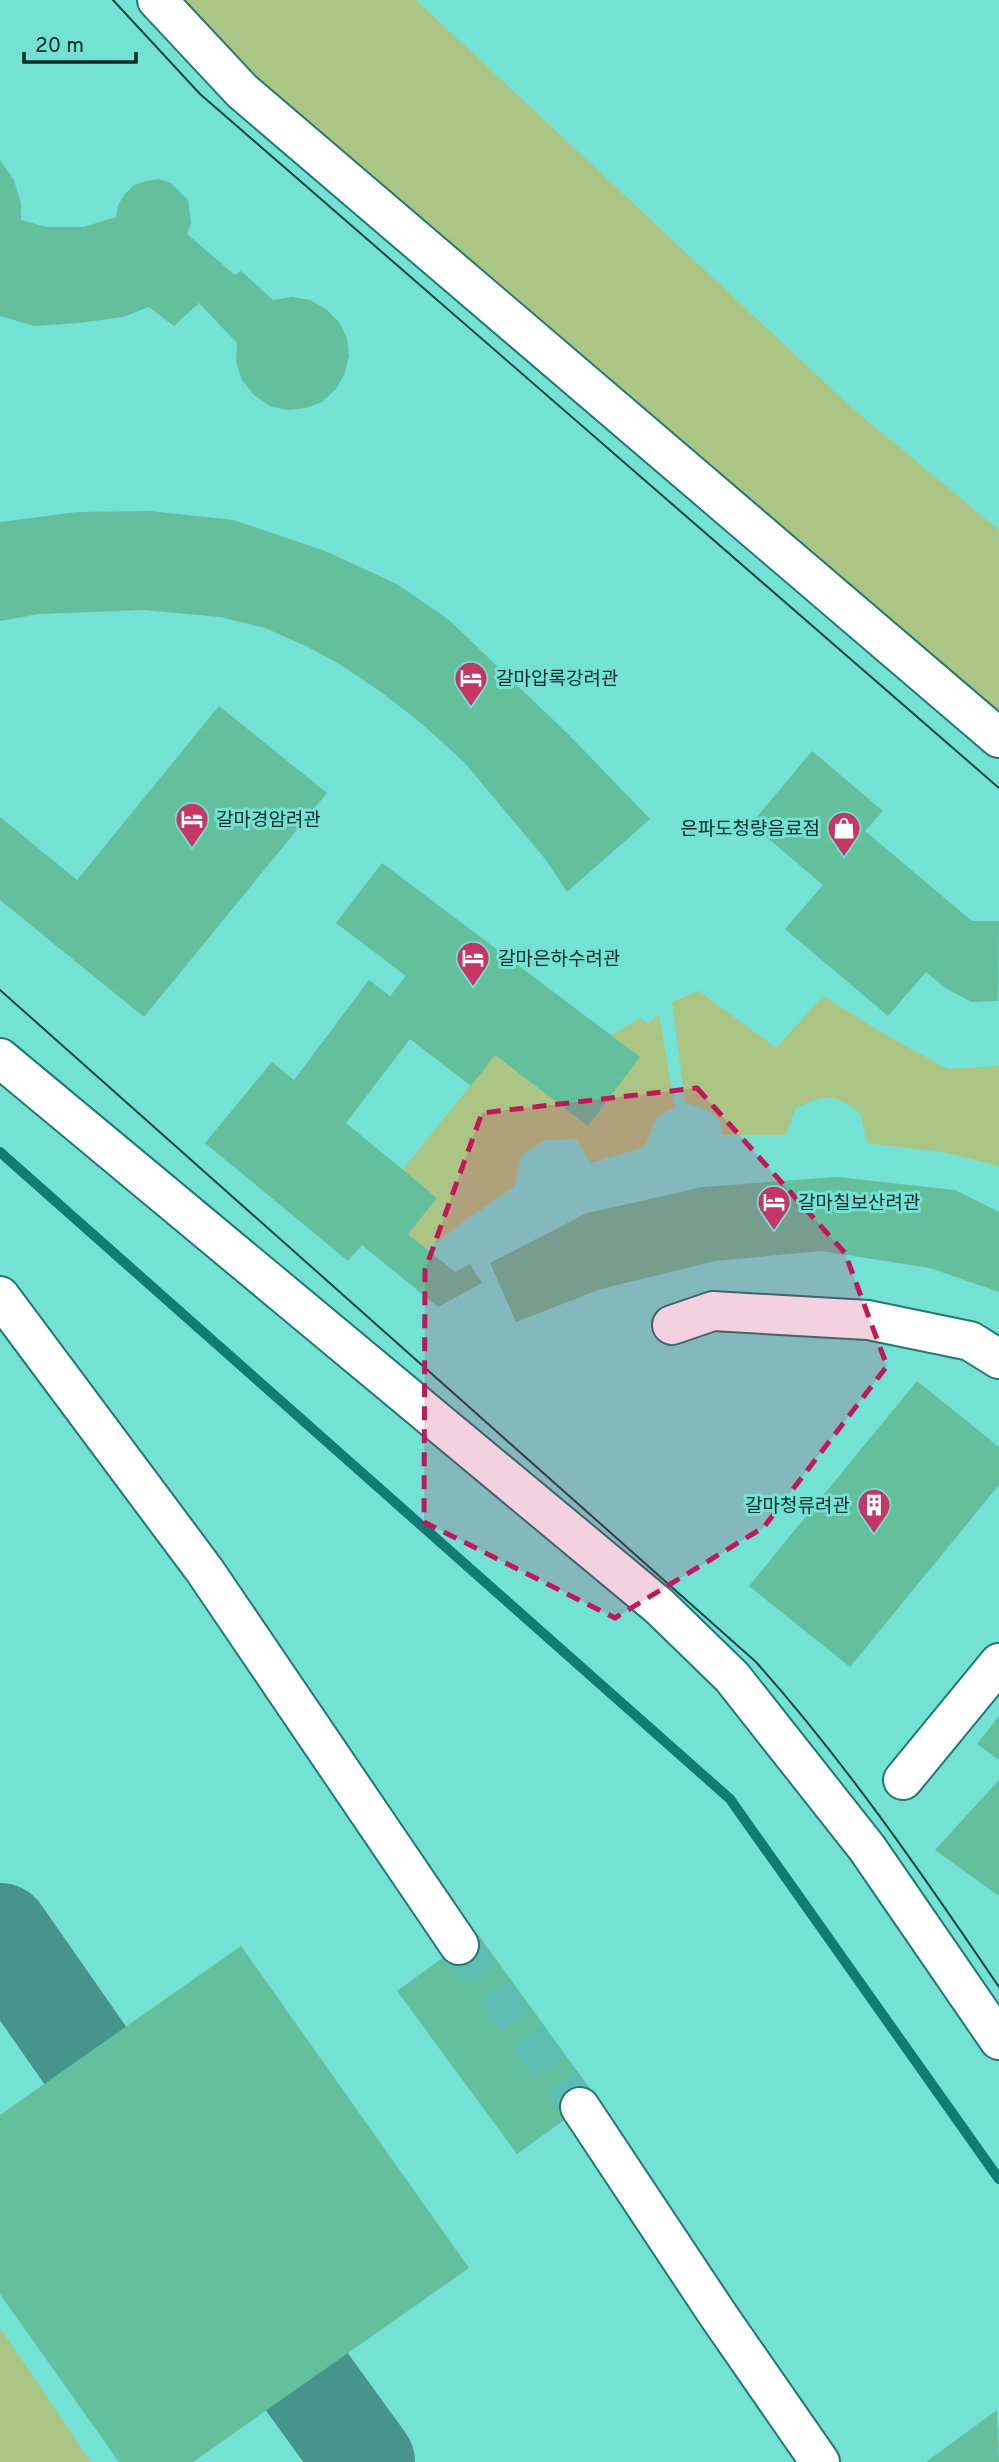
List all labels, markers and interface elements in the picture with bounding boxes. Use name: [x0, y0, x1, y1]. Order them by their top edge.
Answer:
scale bar: [24, 21, 136, 65]
text: 20 m: [35, 33, 84, 60]
hotel icon: 갈마압록강려관: [452, 659, 490, 708]
place label: 갈마압록강려관: [496, 668, 618, 692]
hotel icon: 갈마경암려관: [173, 800, 211, 849]
place label: 갈마경암려관: [216, 809, 321, 833]
shop icon: 은파도청량음료점: [825, 809, 863, 858]
place label: 은파도청량음료점: [680, 818, 820, 842]
hotel icon: 갈마은하수려관: [454, 939, 492, 988]
place label: 갈마은하수려관: [498, 948, 620, 972]
hotel icon: 갈마칠보산려관: [755, 1183, 793, 1232]
place label: 갈마칠보산려관: [798, 1192, 920, 1216]
building icon: 갈마청류려관: [855, 1486, 893, 1535]
place label: 갈마청류려관: [745, 1495, 850, 1519]

